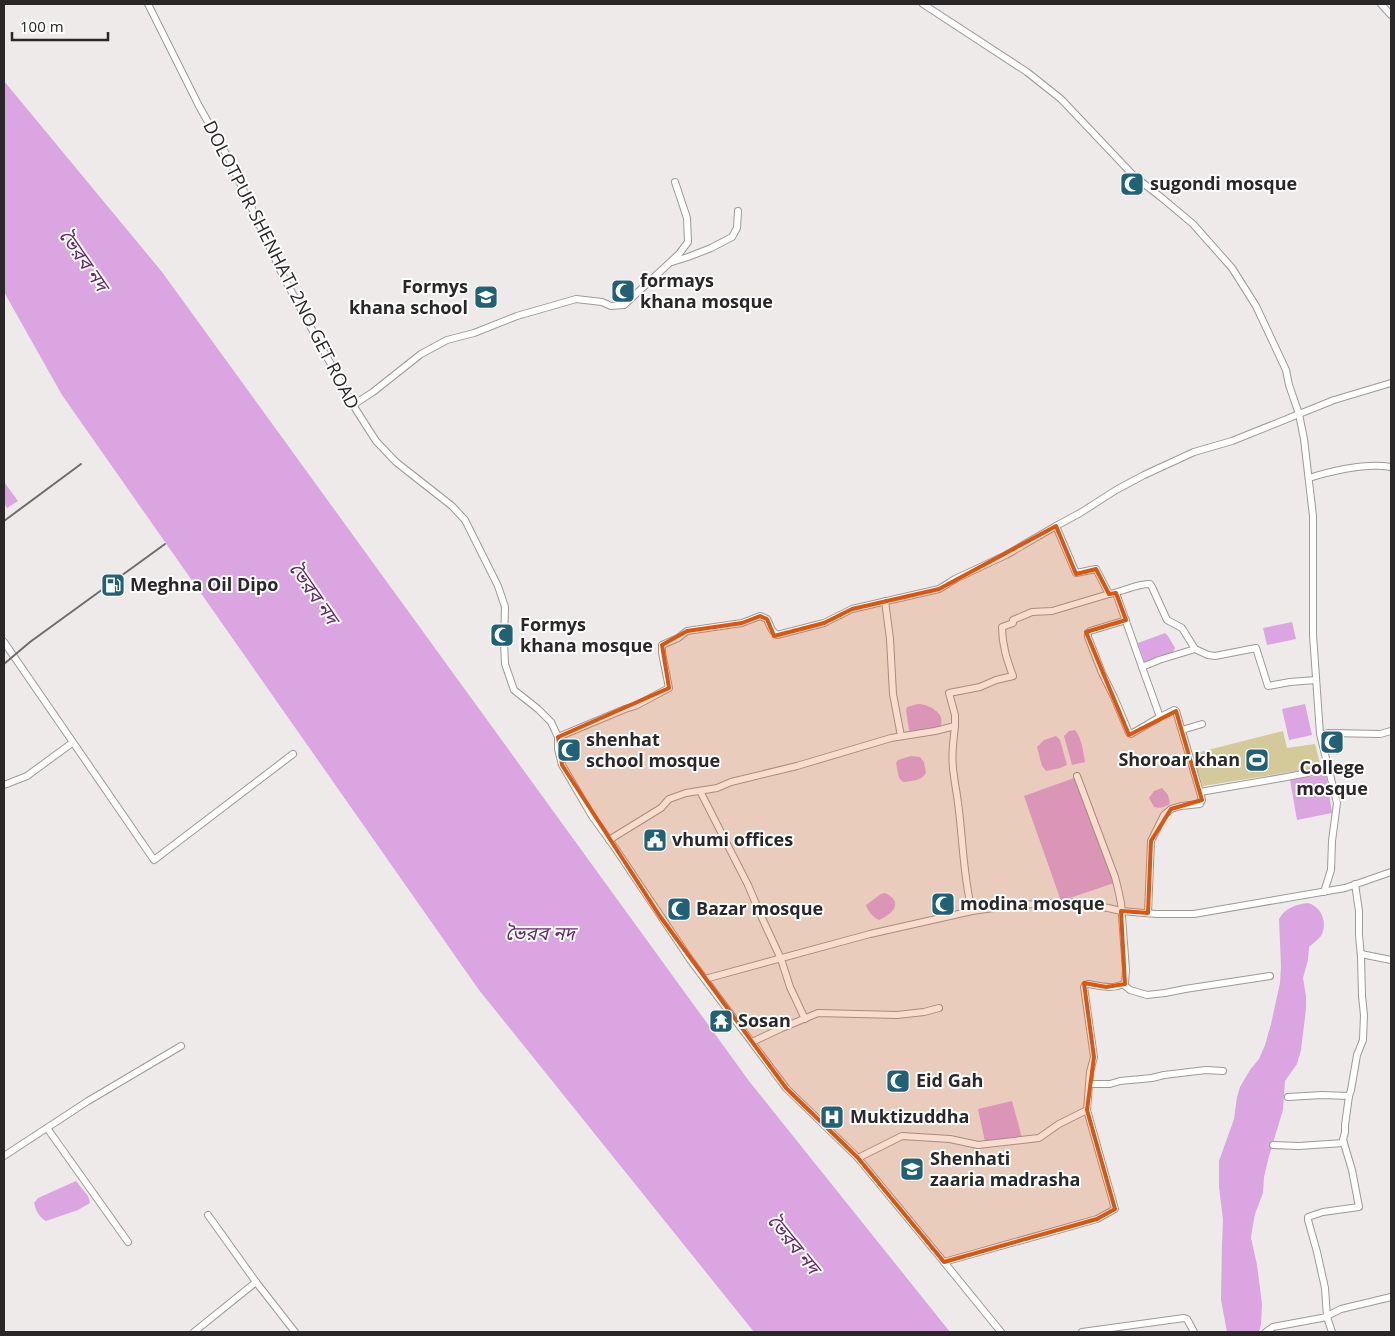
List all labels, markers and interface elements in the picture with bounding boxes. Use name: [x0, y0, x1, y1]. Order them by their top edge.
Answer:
scale bar: [12, 10, 109, 42]
text: 100 m: [20, 16, 64, 36]
street label: DOLOTPUR SHENHATI 2NO GET ROAD: [198, 116, 365, 413]
mosque icon: sugondi mosque: [1119, 171, 1145, 197]
place label: sugondi mosque: [1150, 171, 1297, 195]
water label: ভৈরব নদ: [53, 224, 117, 299]
place label: formays khana mosque: [640, 268, 773, 313]
place label: Formys khana school: [349, 274, 468, 319]
mosque icon: formays khana mosque: [610, 278, 636, 304]
school or university icon: Formys khana school: [473, 284, 499, 310]
water label: ভৈরব নদ: [283, 557, 347, 632]
fuel station icon: Meghna Oil Dipo: [100, 572, 126, 598]
place label: Meghna Oil Dipo: [130, 572, 278, 596]
place label: Formys khana mosque: [520, 612, 653, 657]
mosque icon: Formys khana mosque: [489, 622, 515, 648]
place label: shenhat school mosque: [586, 727, 720, 772]
mosque icon: College mosque: [1319, 729, 1345, 755]
mosque icon: shenhat school mosque: [556, 737, 582, 763]
place label: Shoroar khan: [1118, 747, 1240, 771]
sports icon: Shoroar khan: [1244, 747, 1270, 773]
place label: College mosque: [1296, 755, 1368, 800]
public building icon: vhumi offices: [642, 827, 668, 853]
place label: vhumi offices: [672, 827, 793, 851]
mosque icon: modina mosque: [930, 891, 956, 917]
place label: modina mosque: [960, 891, 1105, 915]
mosque icon: Bazar mosque: [666, 896, 692, 922]
place label: Bazar mosque: [696, 896, 823, 920]
water label: ভৈরব নদ: [505, 920, 578, 946]
temple icon: Sosan: [708, 1008, 734, 1034]
place label: Sosan: [738, 1008, 791, 1032]
mosque icon: Eid Gah: [885, 1068, 911, 1094]
place label: Eid Gah: [916, 1068, 983, 1092]
hospital icon: Muktizuddha: [819, 1104, 845, 1130]
place label: Muktizuddha: [850, 1104, 969, 1128]
place label: Shenhati zaaria madrasha: [930, 1146, 1080, 1191]
school or university icon: Shenhati zaaria madrasha: [899, 1156, 925, 1182]
water label: ভৈরব নদ: [762, 1209, 828, 1282]

